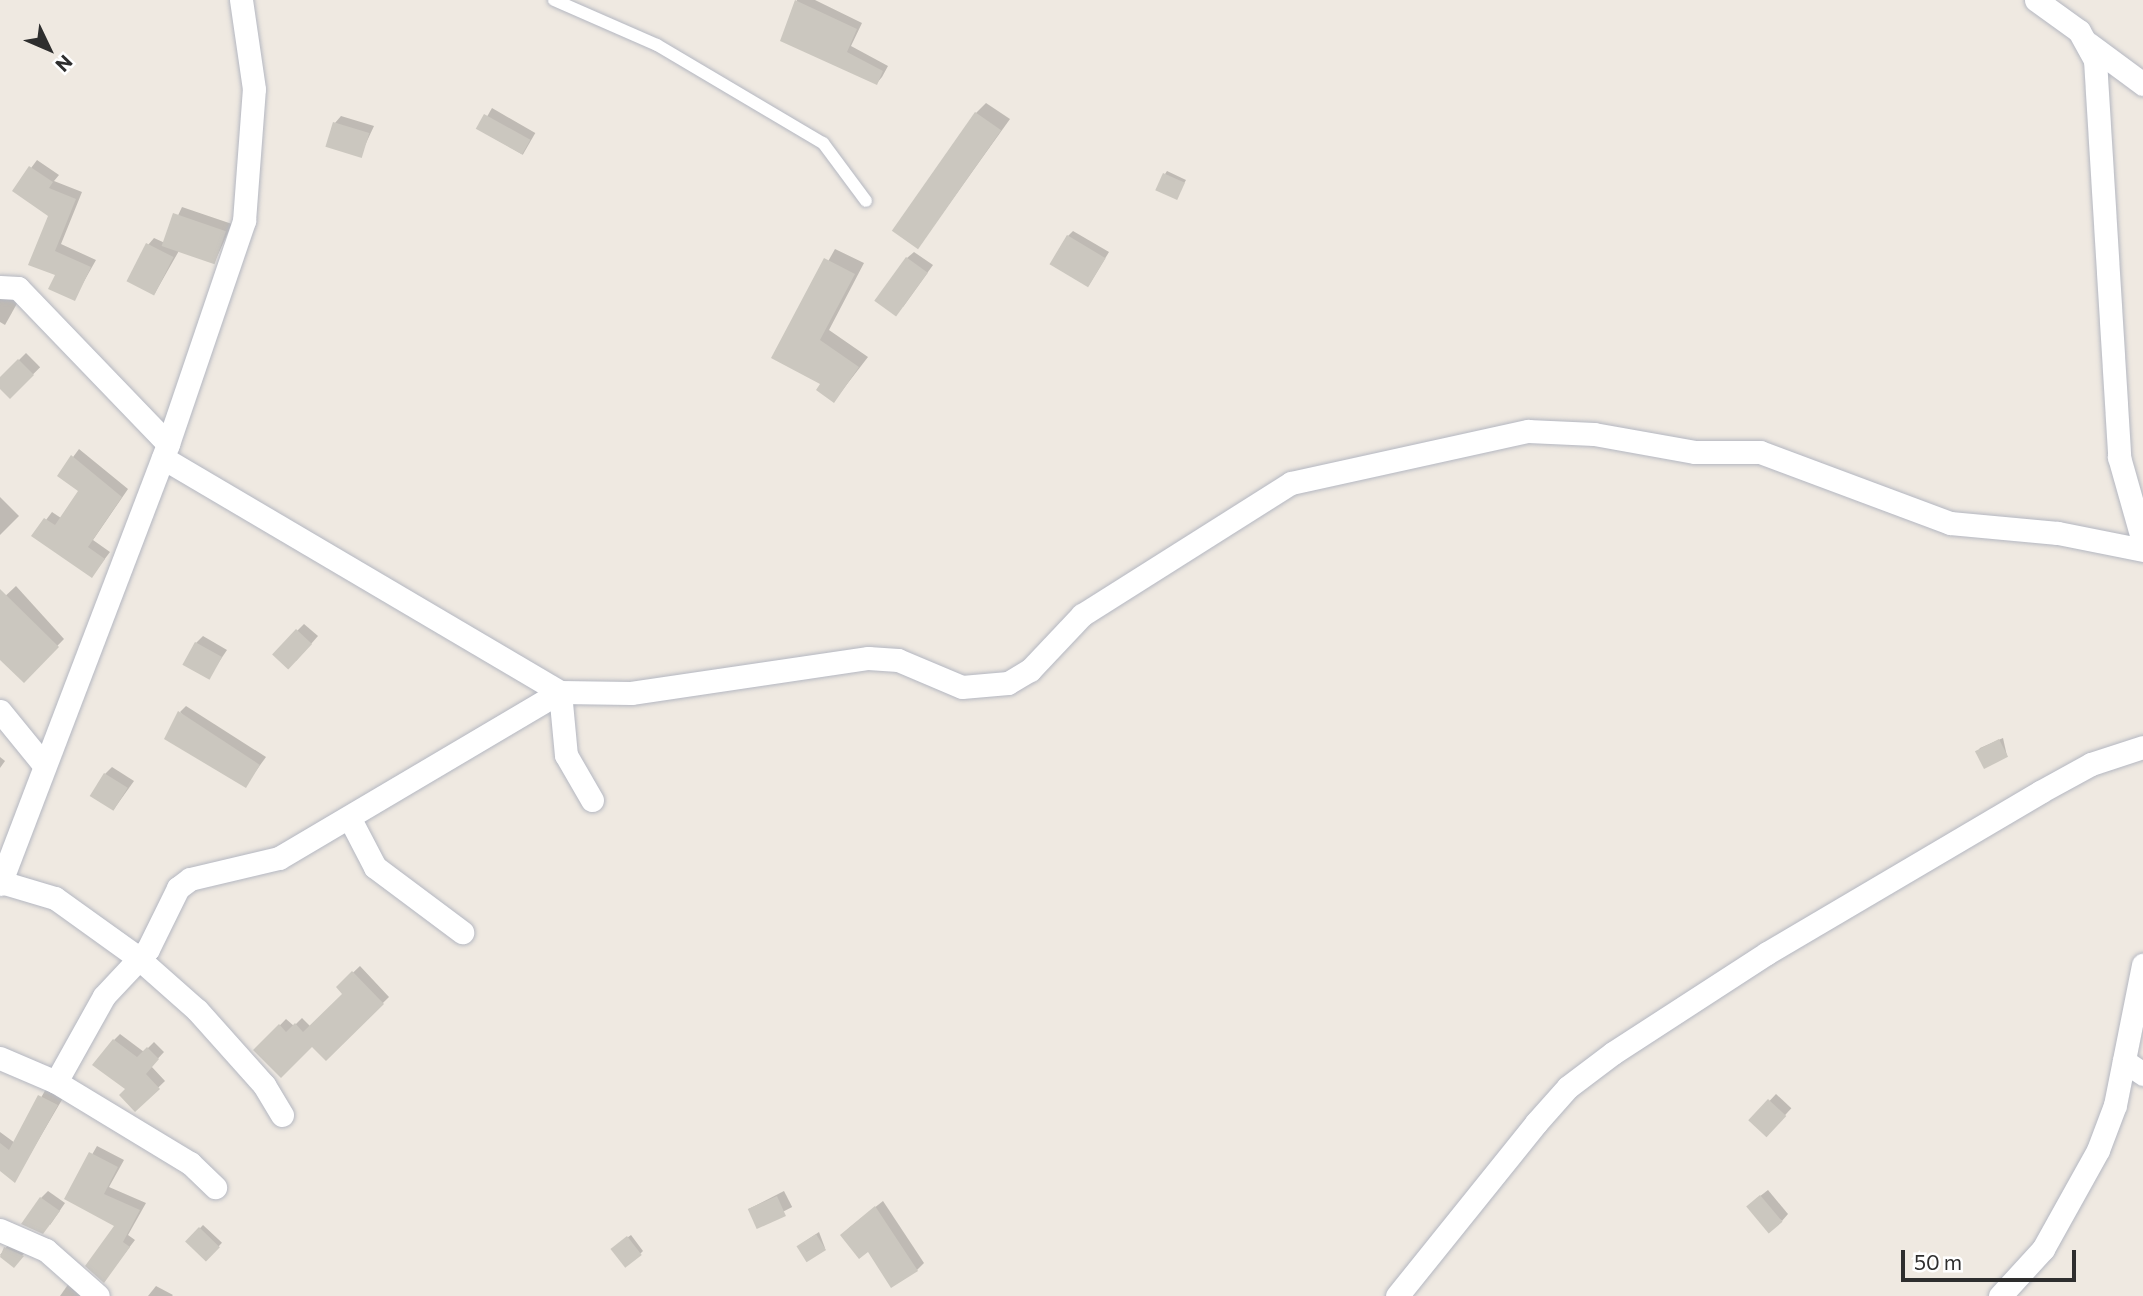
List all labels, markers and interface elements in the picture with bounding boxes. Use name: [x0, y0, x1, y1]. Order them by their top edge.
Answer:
north arrow: [14, 14, 84, 84]
text: N: [51, 51, 78, 77]
scale bar: [1905, 1236, 2080, 1280]
text: 50 m: [1914, 1249, 1962, 1274]

